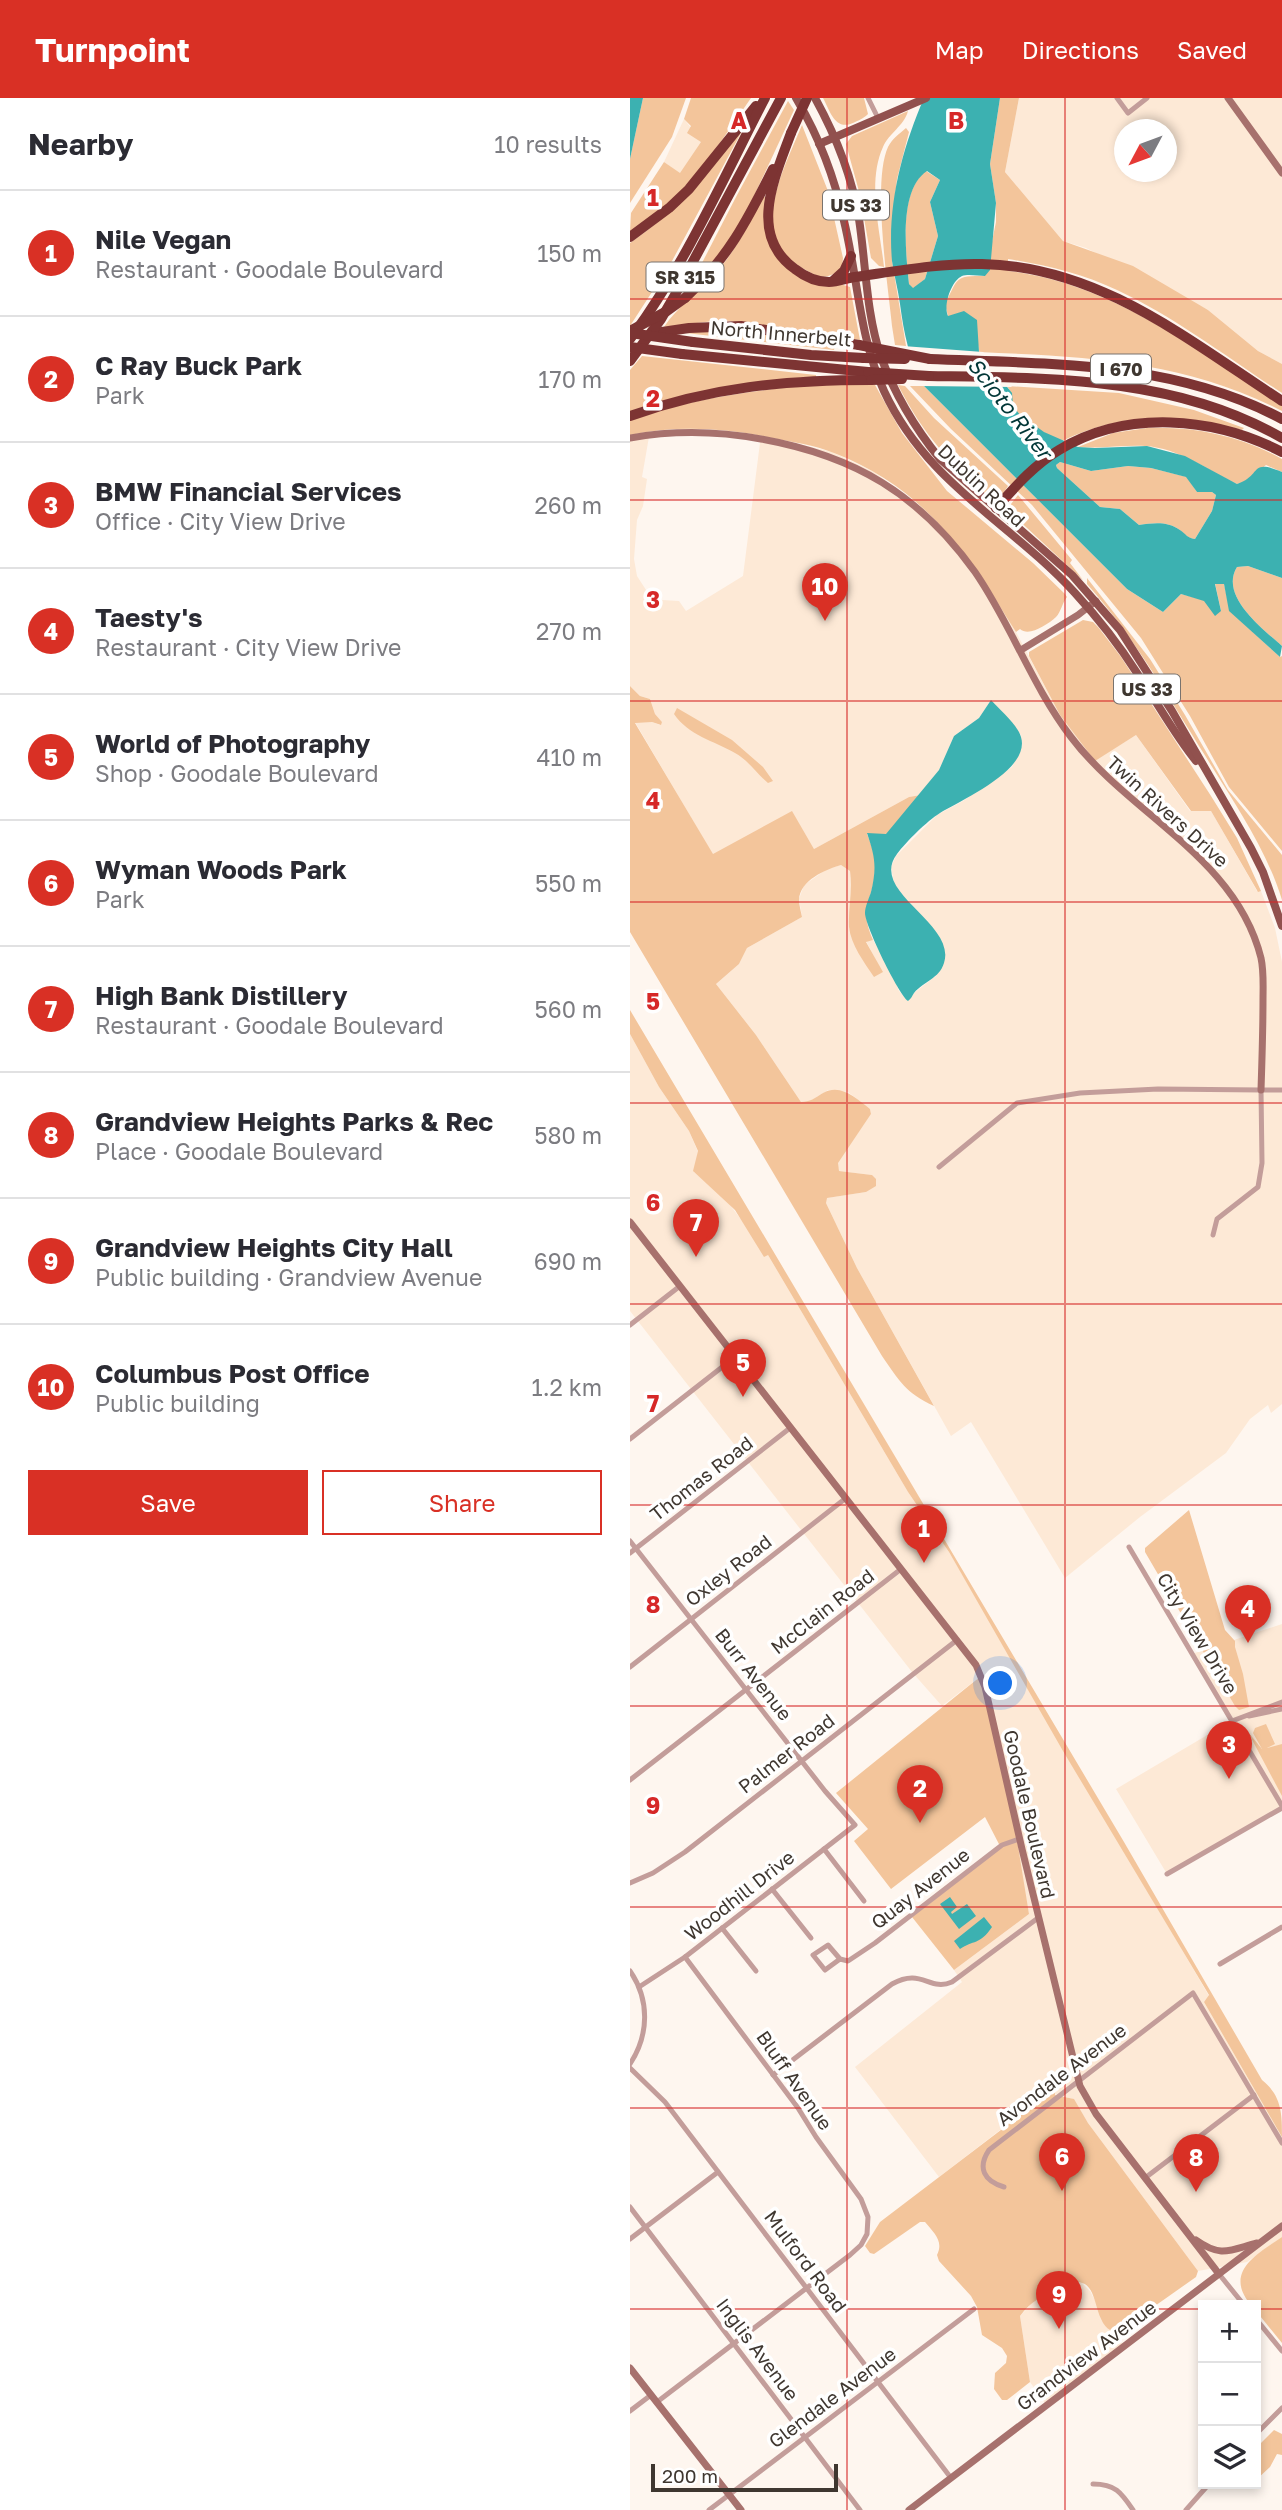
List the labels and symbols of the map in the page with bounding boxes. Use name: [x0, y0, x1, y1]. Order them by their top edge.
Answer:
text: A: [731, 106, 748, 134]
text: B: [948, 106, 964, 134]
north arrow: [1114, 119, 1177, 182]
text: 1: [647, 183, 659, 211]
road number: US 33: [823, 190, 889, 220]
road number: SR 315: [646, 262, 724, 292]
street label: North Innerbelt: [710, 315, 852, 351]
water label: Scioto River: [963, 352, 1059, 466]
road number: I 670: [1091, 354, 1151, 384]
text: 2: [646, 384, 660, 412]
street label: Dublin Road: [934, 439, 1030, 531]
pin: 10: [802, 563, 848, 621]
text: 3: [646, 585, 660, 613]
road number: US 33: [1114, 674, 1180, 704]
street label: Twin Rivers Drive: [1102, 750, 1234, 872]
text: 4: [646, 786, 660, 814]
text: 5: [646, 987, 660, 1015]
text: 6: [646, 1188, 660, 1216]
pin: 7: [673, 1199, 719, 1257]
pin: 5: [720, 1339, 766, 1397]
text: 7: [647, 1389, 659, 1417]
street label: Thomas Road: [645, 1431, 757, 1525]
pin: 1: [901, 1505, 947, 1563]
street label: Oxley Road: [680, 1529, 776, 1611]
street label: McClain Road: [766, 1564, 878, 1658]
street label: City View Drive: [1153, 1568, 1243, 1698]
pin: 4: [1225, 1585, 1271, 1643]
text: 8: [646, 1590, 660, 1618]
street label: Burr Avenue: [711, 1623, 797, 1725]
your location: [983, 1666, 1017, 1700]
street label: Palmer Road: [733, 1708, 839, 1798]
pin: 3: [1206, 1721, 1252, 1779]
street label: Goodale Boulevard: [999, 1728, 1061, 1900]
pin: 2: [897, 1765, 943, 1823]
text: 9: [646, 1791, 660, 1819]
street label: Quay Avenue: [866, 1842, 974, 1934]
street label: Woodhill Drive: [680, 1845, 798, 1945]
street label: Avondale Avenue: [992, 2018, 1130, 2130]
street label: Bluff Avenue: [752, 2026, 838, 2134]
pin: 6: [1039, 2133, 1085, 2191]
pin: 8: [1173, 2134, 1219, 2192]
street label: Mulford Road: [760, 2205, 852, 2317]
pin: 9: [1036, 2271, 1082, 2329]
street label: Inglis Avenue: [712, 2293, 804, 2405]
street label: Grandview Avenue: [1012, 2295, 1160, 2415]
street label: Glendale Avenue: [764, 2342, 900, 2452]
scale bar: [651, 2461, 838, 2493]

